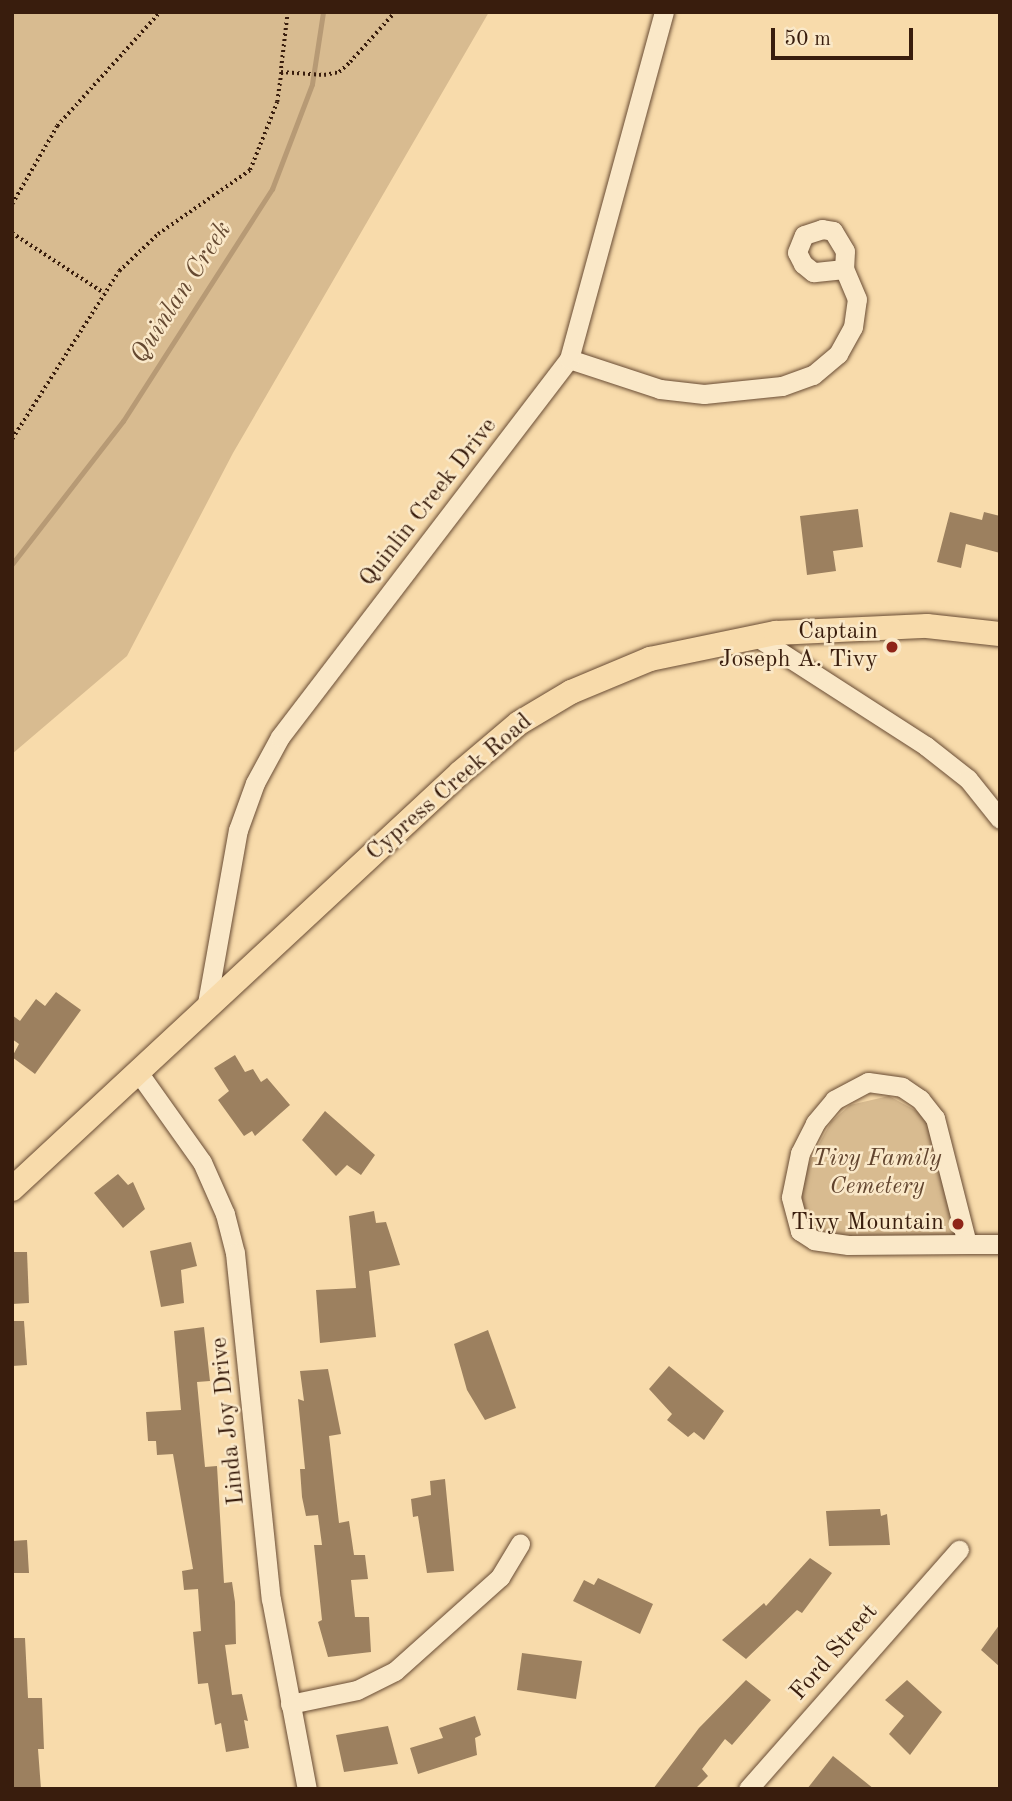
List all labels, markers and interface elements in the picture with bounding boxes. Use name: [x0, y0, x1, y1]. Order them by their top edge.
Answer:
scale bar: [774, 14, 916, 58]
text: 50 m: [784, 29, 831, 50]
water label: Quinlan Creek: [124, 216, 240, 370]
street label: Quinlin Creek Drive: [354, 413, 504, 593]
place label: Captain Joseph A. Tivy: [719, 619, 878, 675]
marker: Captain Joseph A. Tivy: [884, 639, 900, 655]
street label: Cypress Creek Road: [361, 708, 539, 868]
park label: Tivy Family Cemetery: [812, 1146, 942, 1202]
place label: Tivy Mountain: [791, 1210, 944, 1238]
marker: Tivy Mountain: [950, 1216, 966, 1232]
street label: Linda Joy Drive: [206, 1336, 252, 1506]
street label: Ford Street: [785, 1599, 885, 1707]

